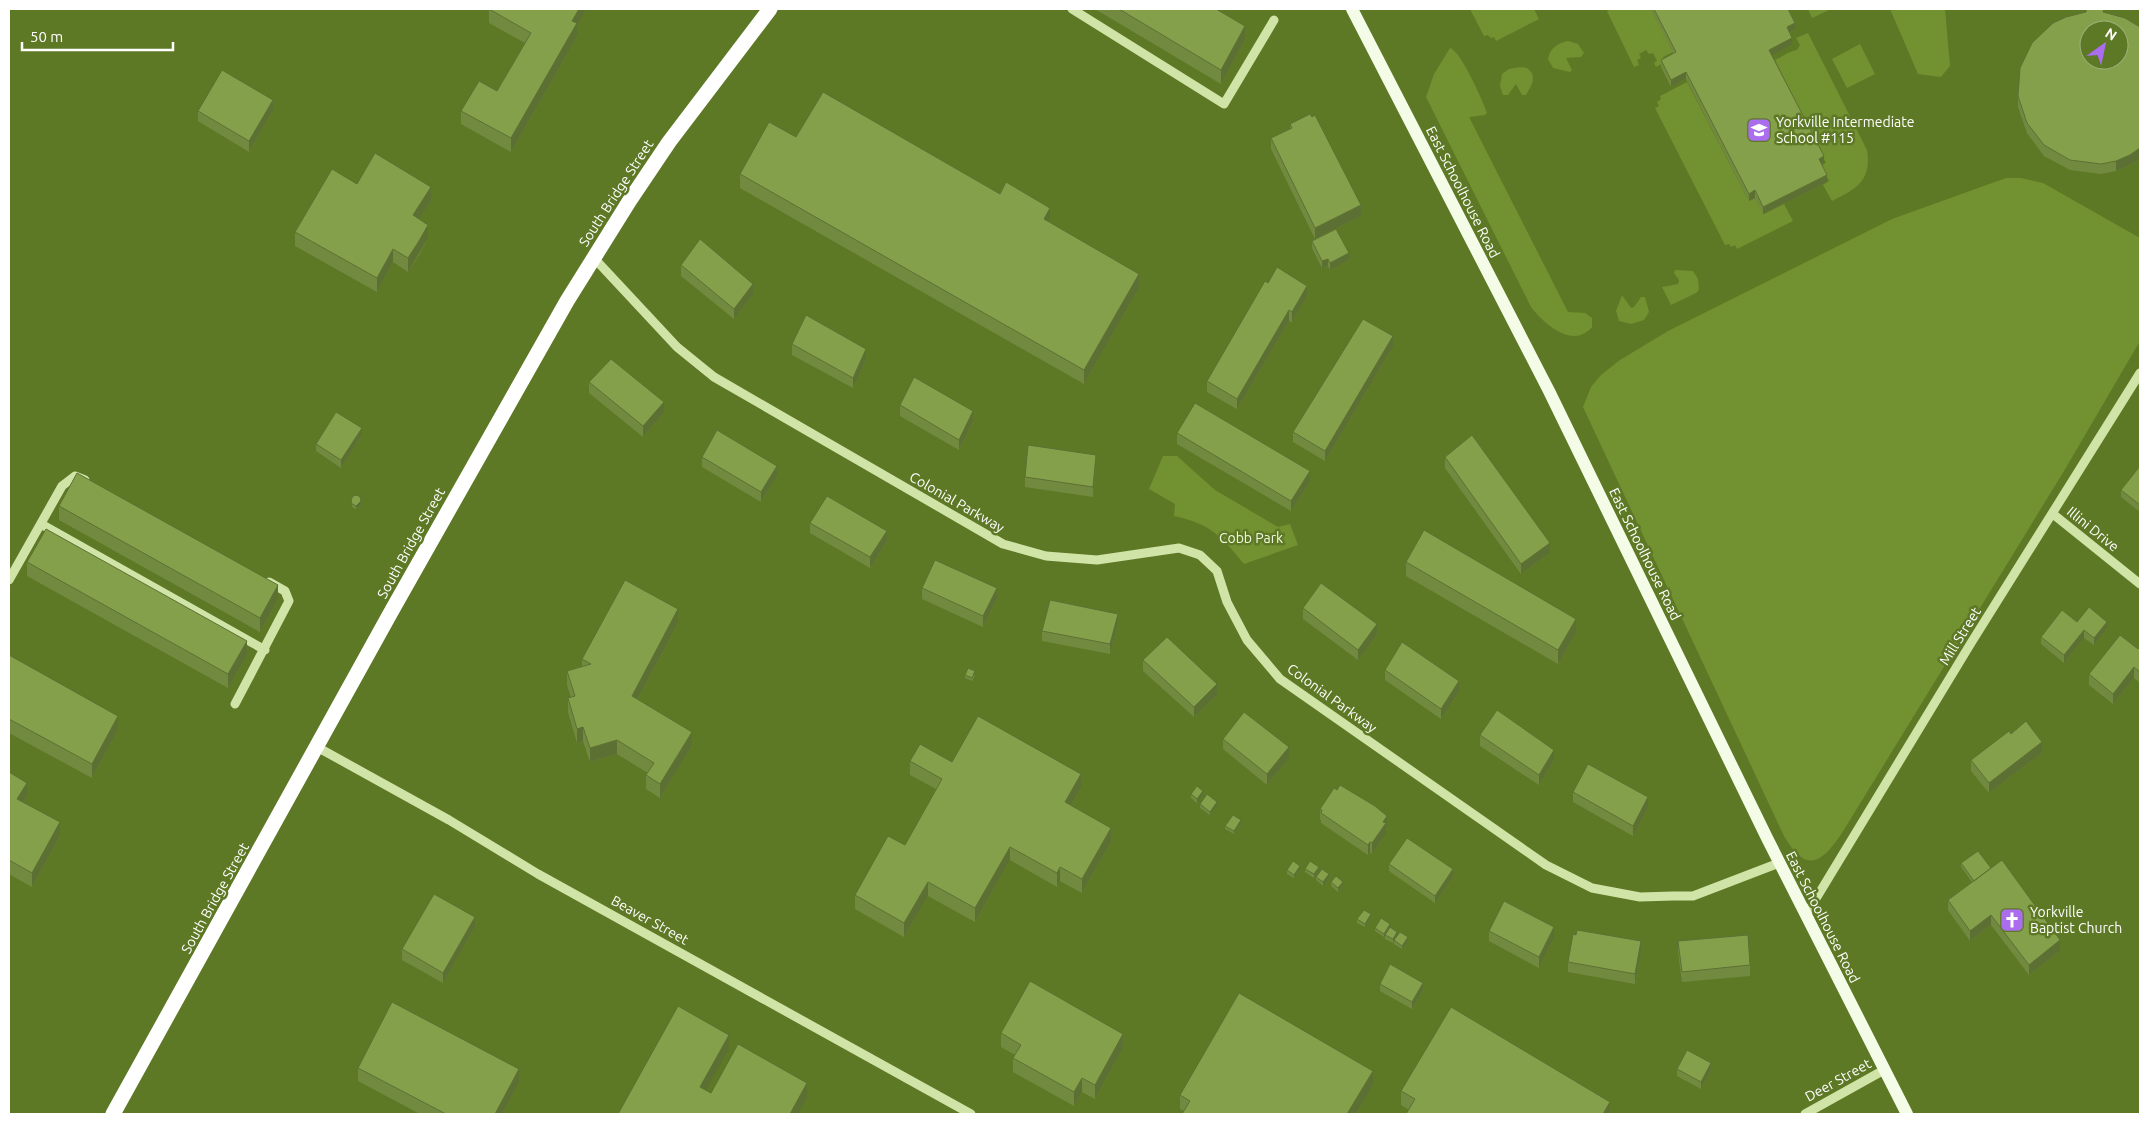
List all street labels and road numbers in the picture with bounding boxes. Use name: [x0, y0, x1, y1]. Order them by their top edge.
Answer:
street label: East Schoolhouse Road: [1423, 124, 1503, 260]
street label: South Bridge Street: [575, 136, 657, 249]
street label: Colonial Parkway: [907, 468, 1007, 536]
street label: South Bridge Street: [374, 484, 448, 601]
street label: East Schoolhouse Road: [1606, 485, 1684, 623]
street label: Illini Drive: [2064, 503, 2122, 555]
street label: Mill Street: [1936, 604, 1984, 668]
street label: Colonial Parkway: [1284, 660, 1380, 736]
street label: South Bridge Street: [178, 839, 252, 956]
street label: East Schoolhouse Road: [1783, 849, 1863, 985]
street label: Beaver Street: [609, 892, 692, 948]
street label: Deer Street: [1802, 1055, 1874, 1105]

